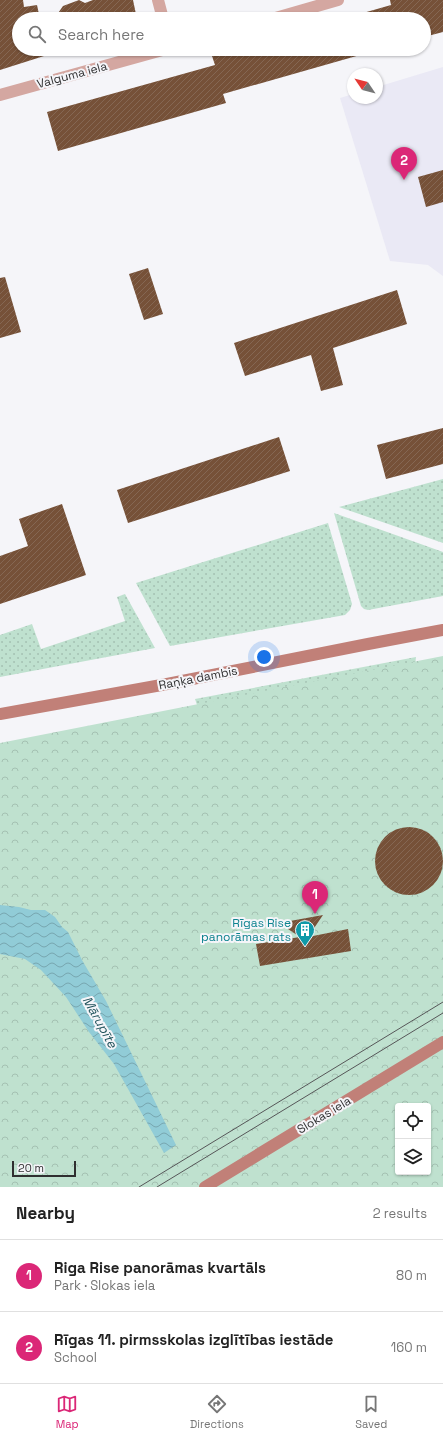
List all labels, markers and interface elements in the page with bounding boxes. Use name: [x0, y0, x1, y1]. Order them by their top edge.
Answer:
search box: [12, 12, 431, 56]
icon: search: [26, 23, 48, 45]
text: Search here: [58, 25, 144, 44]
street label: Valguma iela: [35, 58, 109, 92]
north arrow: [347, 68, 383, 104]
pin: 2: [391, 147, 417, 180]
your location: [254, 647, 274, 667]
street label: Raņķa dambis: [157, 663, 239, 693]
pin: 1: [302, 881, 328, 914]
place label: Rīgas Rise panorāmas rats: [201, 915, 291, 945]
building icon: Rīgas Rise panorāmas rats: [294, 919, 316, 947]
water label: Mārupīte: [79, 993, 122, 1052]
street label: Slokas iela: [294, 1093, 354, 1137]
map controls: [395, 1103, 431, 1175]
button: locate: [395, 1103, 431, 1139]
button: layers: [395, 1139, 431, 1175]
scale bar: [12, 1159, 76, 1178]
text: 20 m: [18, 1161, 44, 1175]
text: Nearby: [16, 1202, 75, 1224]
text: 2 results: [373, 1205, 427, 1222]
text: Riga Rise panorāmas kvartāls: [54, 1258, 266, 1277]
text: 1: [26, 1267, 32, 1284]
text: 80 m: [396, 1267, 427, 1284]
text: Park · Slokas iela: [54, 1277, 155, 1294]
text: Rīgas 11. pirmsskolas izglītības iestāde: [54, 1330, 333, 1349]
text: 2: [25, 1339, 33, 1356]
text: 160 m: [391, 1339, 427, 1356]
text: School: [54, 1349, 97, 1366]
tab: Map: [56, 1393, 79, 1431]
tab: Directions: [190, 1393, 244, 1431]
tab: Saved: [355, 1393, 387, 1431]

